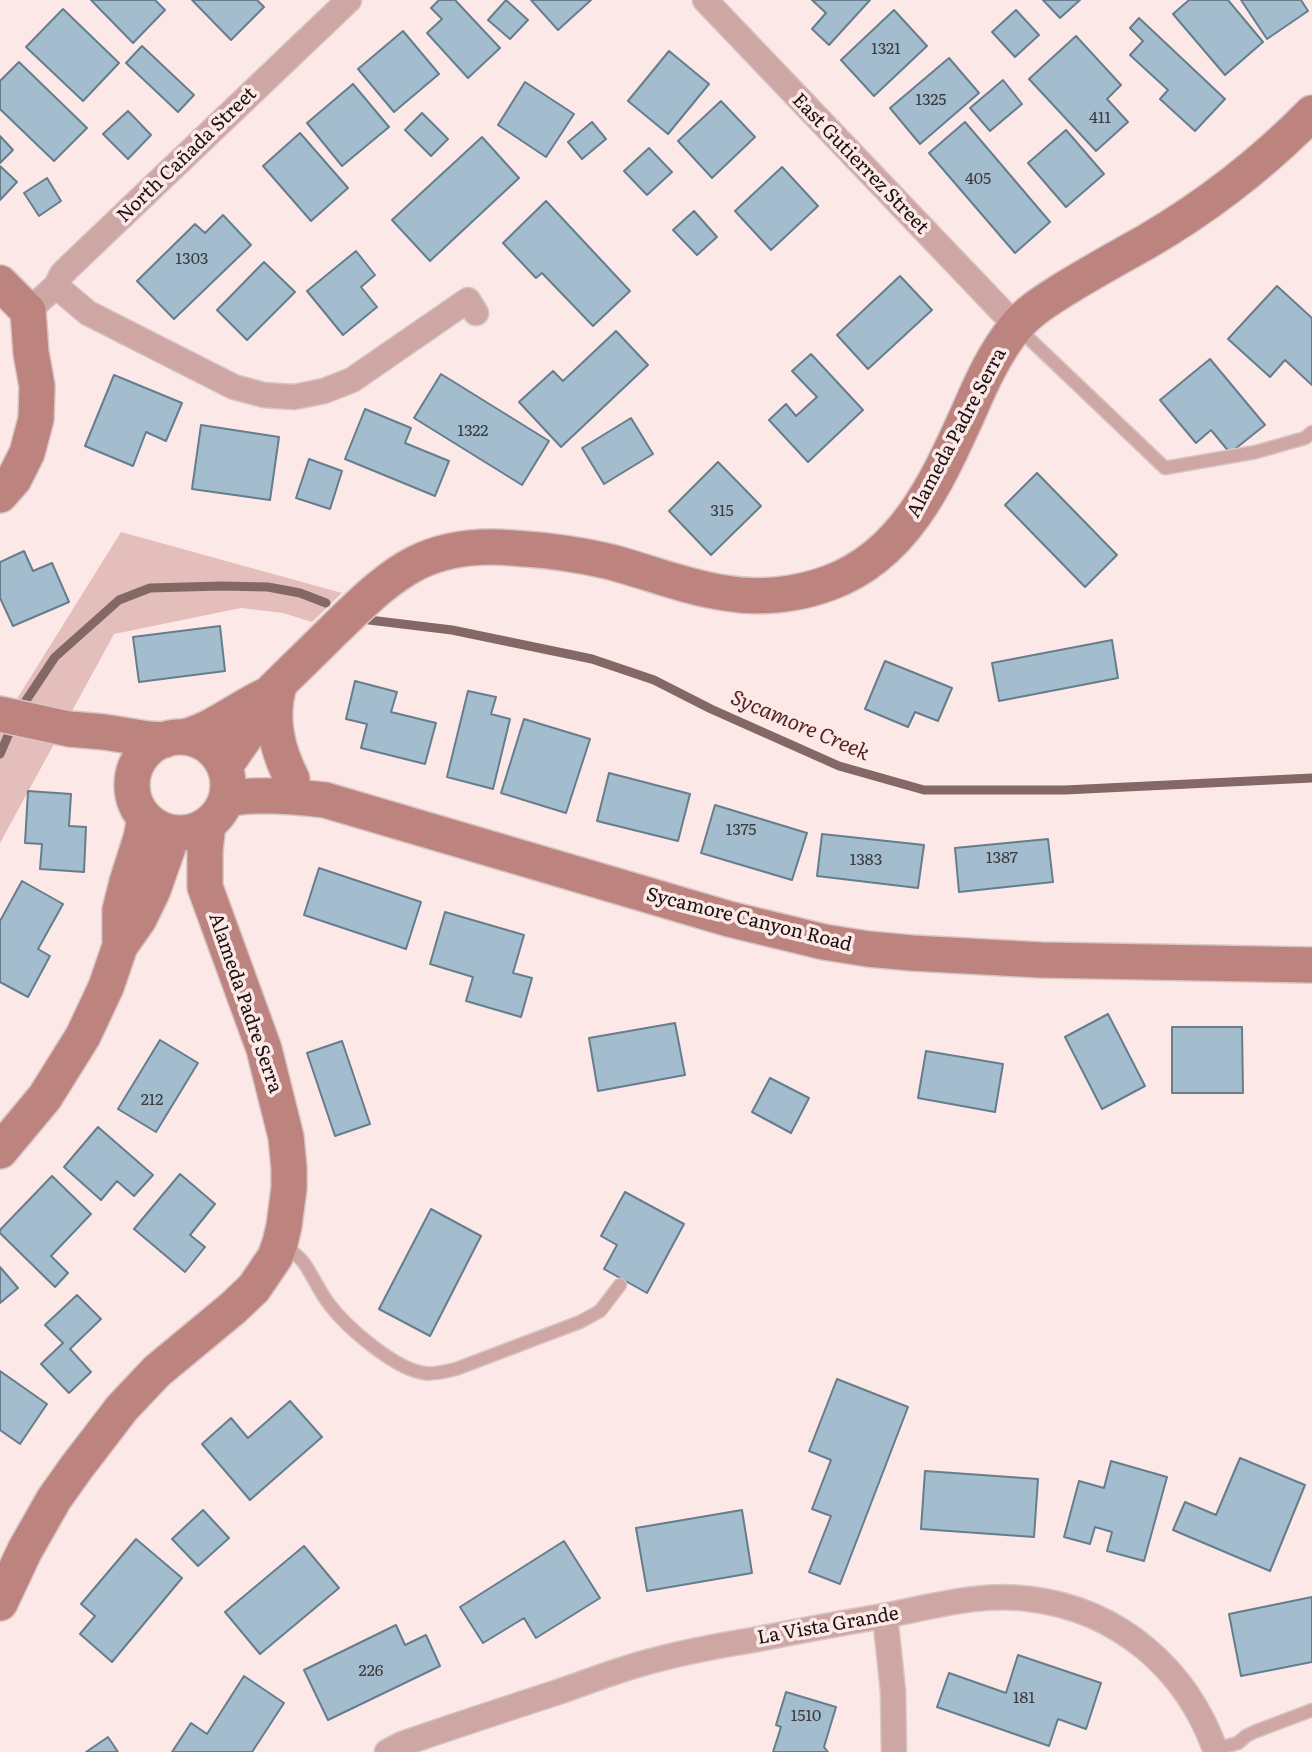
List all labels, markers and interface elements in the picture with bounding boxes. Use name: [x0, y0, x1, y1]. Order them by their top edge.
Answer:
house number: 1321: [871, 39, 901, 59]
street label: North Cañada Street: [113, 83, 261, 227]
street label: East Gutierrez Street: [787, 89, 933, 239]
house number: 1325: [916, 90, 946, 110]
house number: 411: [1089, 108, 1111, 128]
house number: 405: [965, 169, 991, 189]
house number: 1303: [176, 249, 208, 269]
street label: Alameda Padre Serra: [903, 344, 1011, 522]
house number: 1322: [458, 421, 488, 441]
house number: 315: [710, 501, 734, 521]
water label: Sycamore Creek: [727, 685, 873, 767]
house number: 1375: [726, 820, 756, 840]
house number: 1387: [986, 848, 1018, 868]
house number: 1383: [850, 850, 882, 870]
street label: Sycamore Canyon Road: [644, 883, 854, 957]
street label: Alameda Padre Serra: [203, 910, 287, 1096]
house number: 212: [141, 1090, 163, 1110]
street label: La Vista Grande: [755, 1602, 901, 1650]
house number: 226: [359, 1661, 383, 1681]
house number: 181: [1013, 1688, 1035, 1708]
house number: 1510: [791, 1706, 821, 1726]

